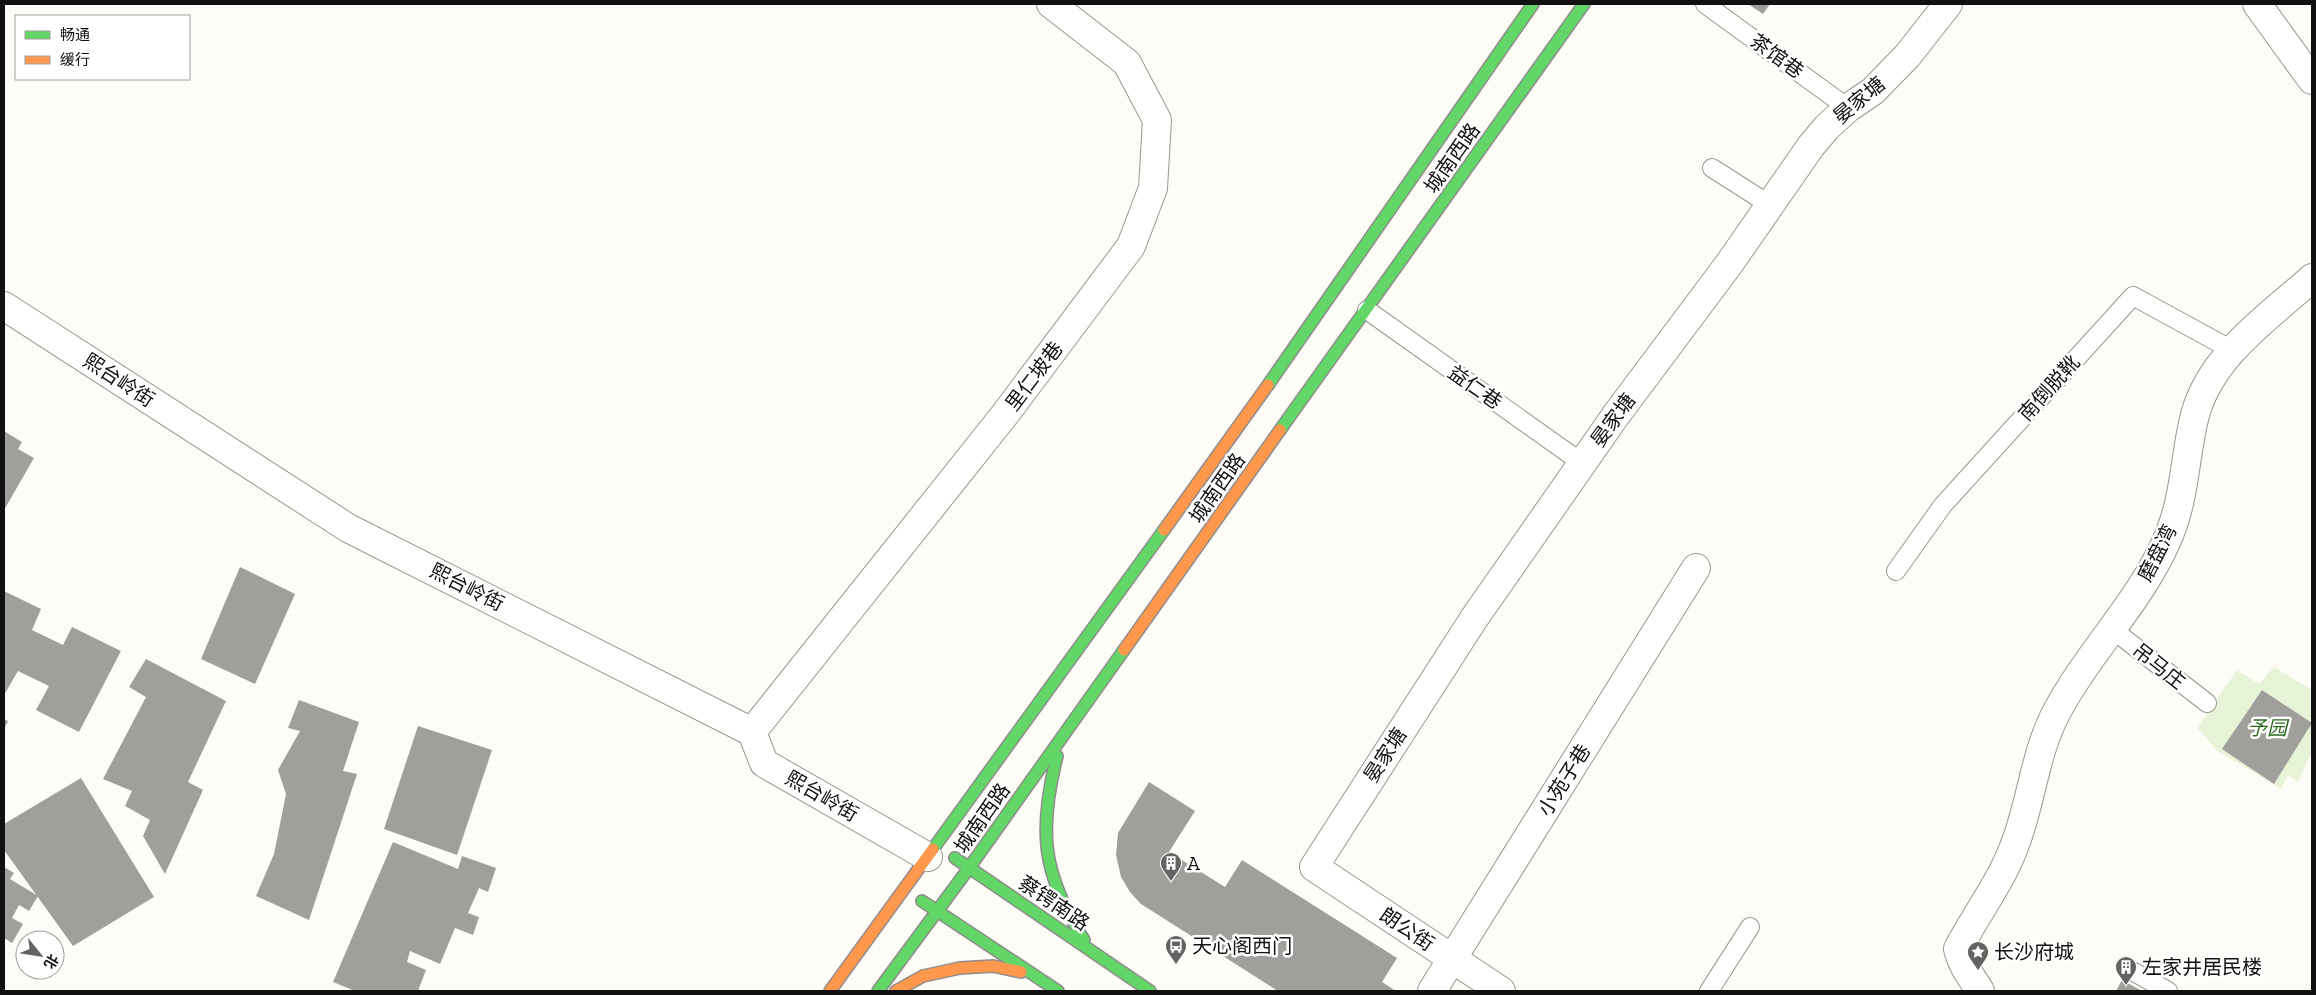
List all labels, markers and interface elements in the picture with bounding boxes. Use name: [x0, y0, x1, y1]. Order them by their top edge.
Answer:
legend: [15, 15, 190, 80]
text: 畅通: [60, 26, 90, 44]
street label: 茶馆巷: [1746, 29, 1808, 83]
text: 缓行: [60, 51, 90, 69]
street label: 晏家塘: [1828, 72, 1890, 128]
street label: 城南西路: [1419, 118, 1485, 198]
street label: 里仁坡巷: [1000, 337, 1068, 415]
street label: 熙台岭街: [79, 348, 159, 412]
street label: 南倒脱靴: [2013, 350, 2085, 426]
street label: 益仁巷: [1444, 360, 1506, 414]
street label: 晏家塘: [1586, 389, 1640, 451]
street label: 城南西路: [1184, 448, 1250, 528]
street label: 磨盘湾: [2133, 521, 2181, 585]
street label: 熙台岭街: [426, 558, 508, 616]
street label: 吊马庄: [2128, 638, 2190, 694]
park label: 予园: [2247, 716, 2290, 740]
street label: 晏家塘: [1359, 723, 1411, 787]
street label: 小苑子巷: [1533, 740, 1595, 820]
street label: 熙台岭街: [781, 766, 863, 826]
street label: 城南西路: [949, 778, 1015, 858]
building icon: A: [1159, 851, 1183, 882]
place label: A: [1187, 851, 1201, 875]
street label: 蔡锷南路: [1014, 871, 1094, 935]
street label: 朗公街: [1375, 902, 1439, 956]
north arrow: [15, 930, 65, 980]
bus stop icon: 天心阁西门: [1164, 934, 1188, 965]
place label: 天心阁西门: [1192, 934, 1292, 958]
place icon: 长沙府城: [1966, 940, 1990, 971]
place label: 长沙府城: [1994, 940, 2074, 964]
text: 北: [40, 951, 62, 972]
building icon: 左家井居民楼: [2114, 955, 2138, 986]
place label: 左家井居民楼: [2142, 955, 2262, 979]

